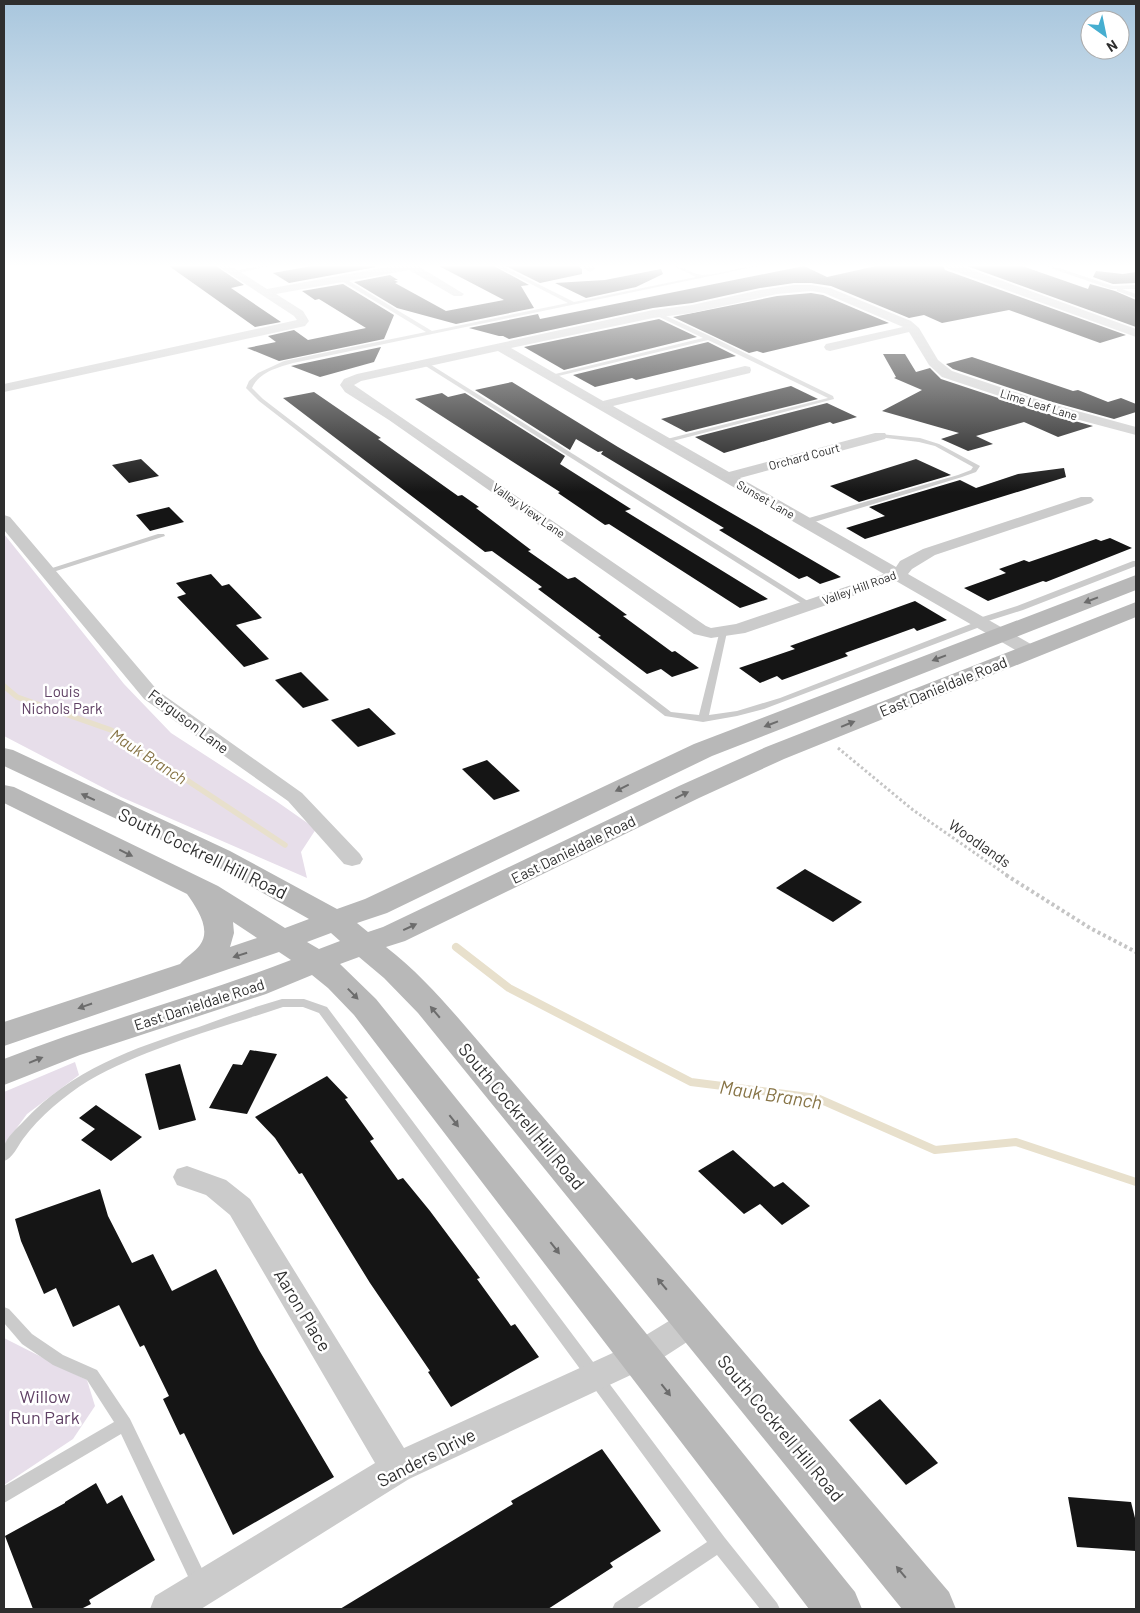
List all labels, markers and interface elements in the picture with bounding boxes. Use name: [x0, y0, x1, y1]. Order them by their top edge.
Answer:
north arrow: [1080, 10, 1130, 60]
text: N: [1104, 37, 1121, 56]
street label: Lime Leaf Lane: [999, 386, 1079, 422]
street label: Orchard Court: [767, 440, 841, 472]
street label: Sunset Lane: [735, 477, 797, 521]
street label: Valley View Lane: [490, 480, 568, 540]
street label: Valley Hill Road: [820, 567, 898, 607]
one-way arrow: [1083, 596, 1098, 604]
street label: East Danieldale Road: [877, 652, 1009, 720]
one-way arrow: [932, 655, 946, 663]
park label: Louis Nichols Park: [21, 682, 103, 717]
street label: Ferguson Lane: [145, 685, 233, 757]
one-way arrow: [764, 720, 779, 728]
one-way arrow: [841, 720, 856, 728]
water label: Mauk Branch: [107, 724, 191, 788]
one-way arrow: [615, 784, 629, 792]
one-way arrow: [675, 791, 690, 799]
one-way arrow: [81, 793, 95, 801]
street label: South Cockrell Hill Road: [115, 803, 291, 903]
street label: East Danieldale Road: [508, 811, 638, 887]
street label: Woodlands: [946, 815, 1014, 871]
one-way arrow: [119, 849, 133, 857]
one-way arrow: [403, 923, 417, 931]
one-way arrow: [232, 952, 247, 959]
street label: East Danieldale Road: [132, 974, 266, 1034]
one-way arrow: [347, 988, 359, 1000]
one-way arrow: [78, 1003, 93, 1010]
one-way arrow: [430, 1006, 441, 1018]
street label: South Cockrell Hill Road: [454, 1038, 590, 1194]
one-way arrow: [29, 1056, 43, 1064]
water label: Mauk Branch: [718, 1075, 824, 1113]
one-way arrow: [449, 1114, 460, 1127]
one-way arrow: [549, 1241, 560, 1254]
street label: Aaron Place: [270, 1265, 336, 1355]
one-way arrow: [656, 1278, 667, 1291]
street label: South Cockrell Hill Road: [713, 1350, 849, 1506]
one-way arrow: [660, 1383, 671, 1396]
park label: Willow Run Park: [10, 1385, 80, 1428]
street label: Sanders Drive: [373, 1423, 479, 1491]
one-way arrow: [895, 1566, 906, 1579]

